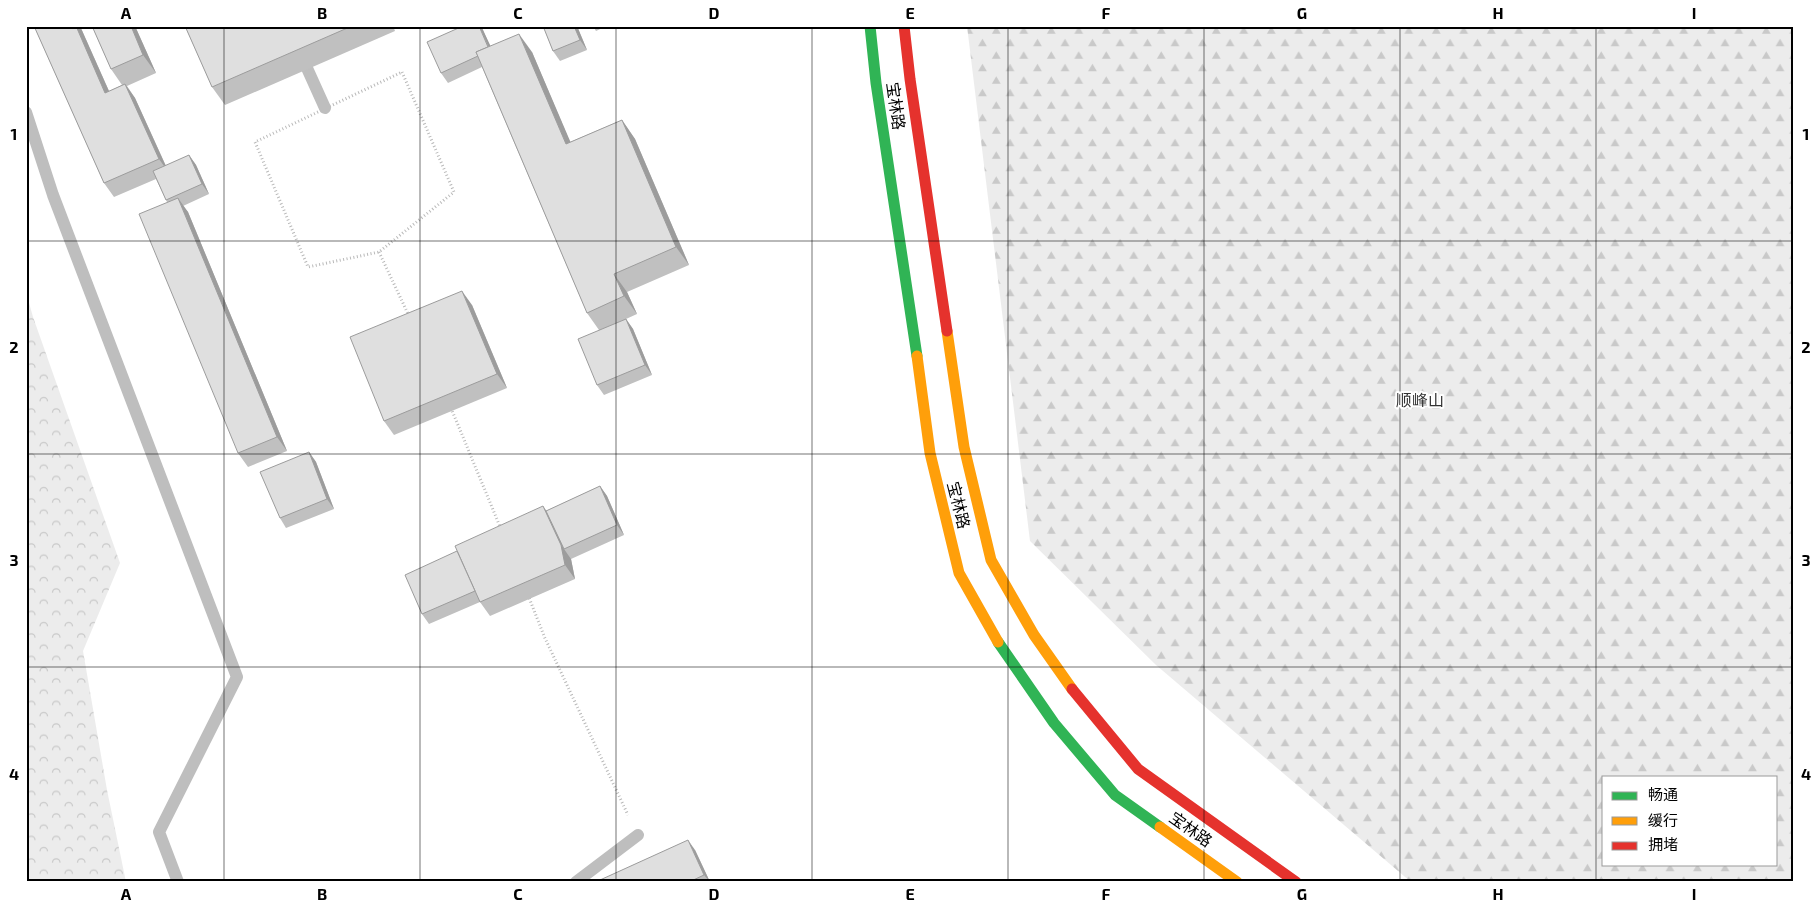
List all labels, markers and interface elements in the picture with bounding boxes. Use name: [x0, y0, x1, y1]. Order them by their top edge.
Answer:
text: A: [121, 3, 132, 22]
text: B: [317, 3, 327, 22]
text: C: [513, 3, 523, 22]
text: D: [709, 3, 720, 22]
text: E: [905, 3, 915, 22]
text: F: [1102, 3, 1111, 22]
text: G: [1297, 3, 1307, 22]
text: H: [1492, 3, 1504, 22]
text: I: [1692, 3, 1696, 22]
street label: 宝林路: [884, 81, 909, 131]
text: 1: [11, 124, 17, 143]
text: 1: [1803, 124, 1809, 143]
text: 2: [9, 337, 19, 356]
text: 2: [1801, 337, 1811, 356]
park label: 顺峰山: [1396, 390, 1444, 409]
street label: 宝林路: [944, 479, 975, 530]
text: 3: [9, 550, 19, 569]
text: 3: [1801, 550, 1811, 569]
text: 4: [9, 764, 19, 783]
text: 4: [1801, 764, 1811, 783]
legend: [1602, 776, 1778, 866]
text: 畅通: [1648, 785, 1678, 803]
street label: 宝林路: [1166, 807, 1216, 850]
text: 缓行: [1648, 811, 1678, 829]
text: 拥堵: [1648, 835, 1678, 853]
text: A: [121, 884, 132, 903]
text: B: [317, 884, 327, 903]
text: C: [513, 884, 523, 903]
text: D: [709, 884, 720, 903]
text: E: [905, 884, 915, 903]
text: F: [1102, 884, 1111, 903]
text: G: [1297, 884, 1307, 903]
text: H: [1492, 884, 1504, 903]
text: I: [1692, 884, 1696, 903]

